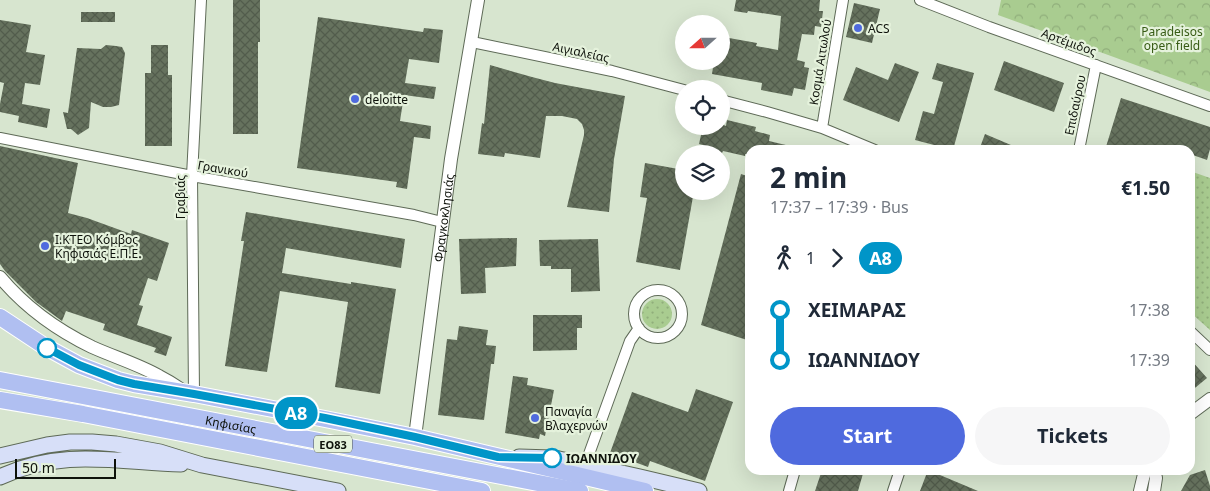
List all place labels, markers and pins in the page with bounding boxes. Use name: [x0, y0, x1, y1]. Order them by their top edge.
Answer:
place label: ACS: [868, 20, 890, 37]
marker: ACS: [852, 22, 864, 34]
place label: deloitte: [365, 91, 408, 108]
marker: deloitte: [349, 93, 361, 105]
place label: Ι.ΚΤΕΟ Κόμβος Κηφισιάς Ε.Π.Ε.: [55, 231, 141, 262]
marker: Ι.ΚΤΕΟ Κόμβος Κηφισιάς Ε.Π.Ε.: [39, 240, 51, 252]
unlabelled marker: [37, 338, 57, 358]
place label: Παναγία Βλαχερνών: [545, 403, 607, 434]
marker: Παναγία Βλαχερνών: [529, 412, 541, 424]
marker: ΙΩΑΝΝΙΔΟΥ: [542, 448, 562, 468]
place label: ΙΩΑΝΝΙΔΟΥ: [566, 450, 637, 467]

